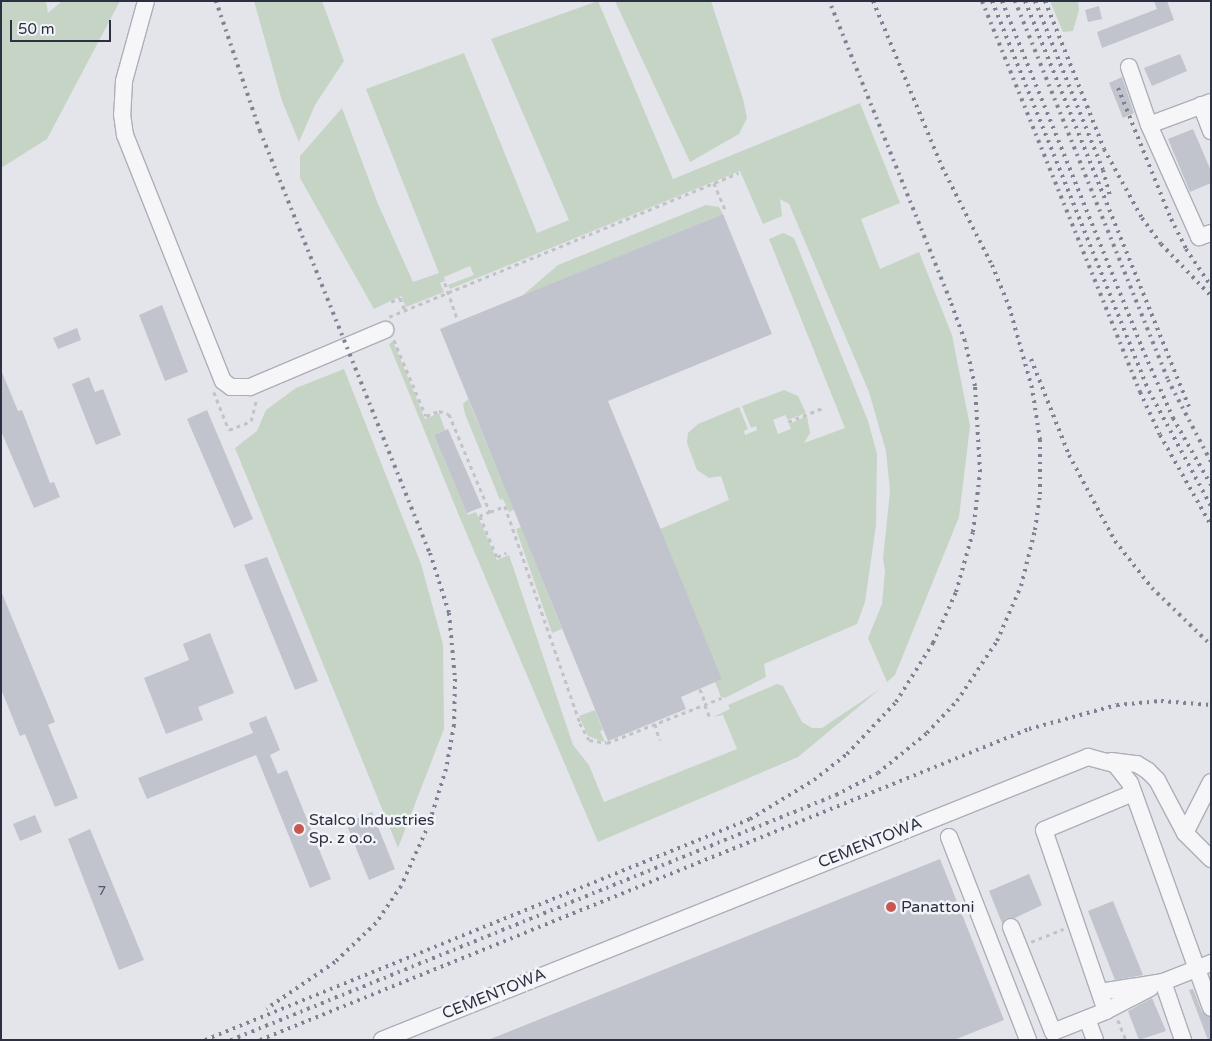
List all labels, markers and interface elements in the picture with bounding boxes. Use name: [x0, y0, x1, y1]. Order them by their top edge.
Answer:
scale bar: [12, 10, 114, 42]
text: 50 m: [18, 20, 55, 38]
place label: Stalco Industries Sp. z o.o.: [309, 810, 435, 848]
street label: CEMENTOWA: [815, 813, 925, 873]
marker: Stalco Industries Sp. z o.o.: [293, 823, 305, 835]
house number: 7: [98, 883, 106, 899]
place label: Panattoni: [901, 897, 974, 917]
marker: Panattoni: [885, 901, 897, 913]
street label: CEMENTOWA: [439, 964, 549, 1024]

